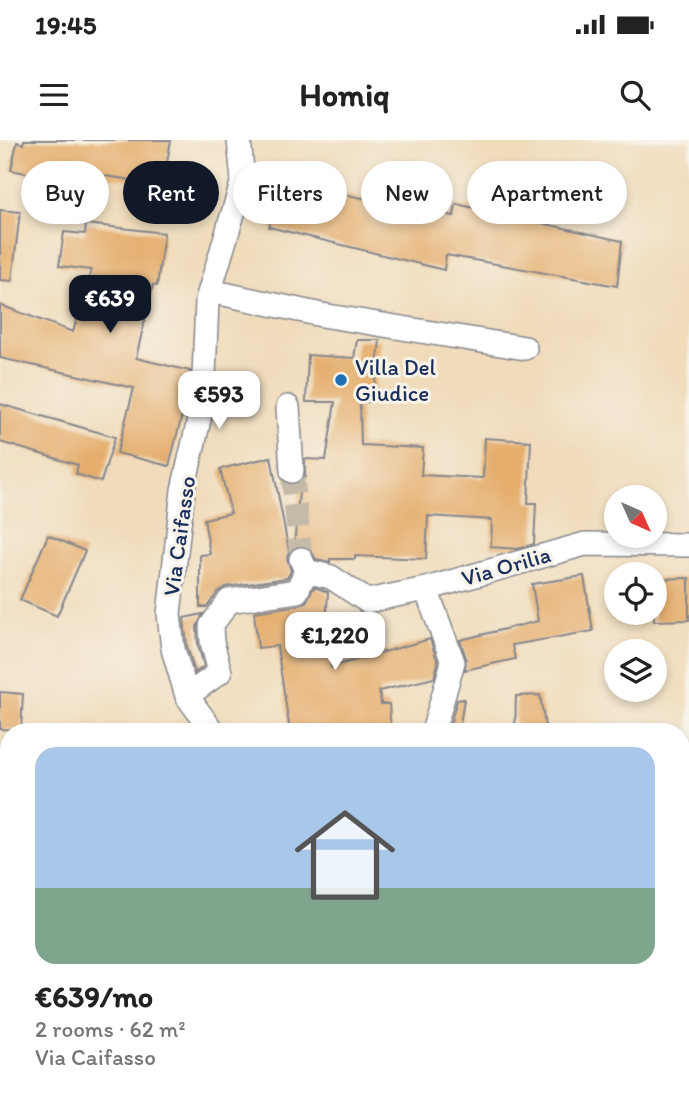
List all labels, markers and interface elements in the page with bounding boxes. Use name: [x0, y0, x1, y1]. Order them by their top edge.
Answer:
text: 19:45: [35, 9, 96, 41]
icon: menu: [35, 76, 73, 114]
text: Homiq: [300, 76, 389, 114]
icon: search: [616, 76, 654, 114]
chip: Buy: [21, 161, 109, 224]
chip: Rent: [123, 161, 219, 224]
chip: Filters: [233, 161, 347, 224]
chip: New: [361, 161, 453, 224]
chip: Apartment: [467, 161, 627, 224]
pin: €639: [69, 276, 151, 335]
text: €639: [85, 284, 135, 312]
place label: Villa Del Giudice: [355, 353, 437, 407]
pin: €593: [178, 372, 260, 431]
marker: Villa Del Giudice: [333, 372, 349, 388]
text: €593: [194, 380, 244, 408]
street label: Via Caifasso: [157, 474, 201, 598]
north arrow: [604, 485, 667, 548]
map controls: [604, 485, 667, 702]
street label: Via Orilia: [458, 540, 554, 592]
button: locate: [604, 562, 667, 625]
pin: €1,220: [278, 612, 392, 672]
text: €1,220: [301, 621, 369, 649]
button: layers: [604, 639, 667, 702]
icon: home: [282, 792, 408, 918]
text: €639/mo: [35, 978, 153, 1015]
text: 2 rooms · 62 m²: [35, 1015, 186, 1043]
text: Via Caifasso: [35, 1043, 156, 1071]

